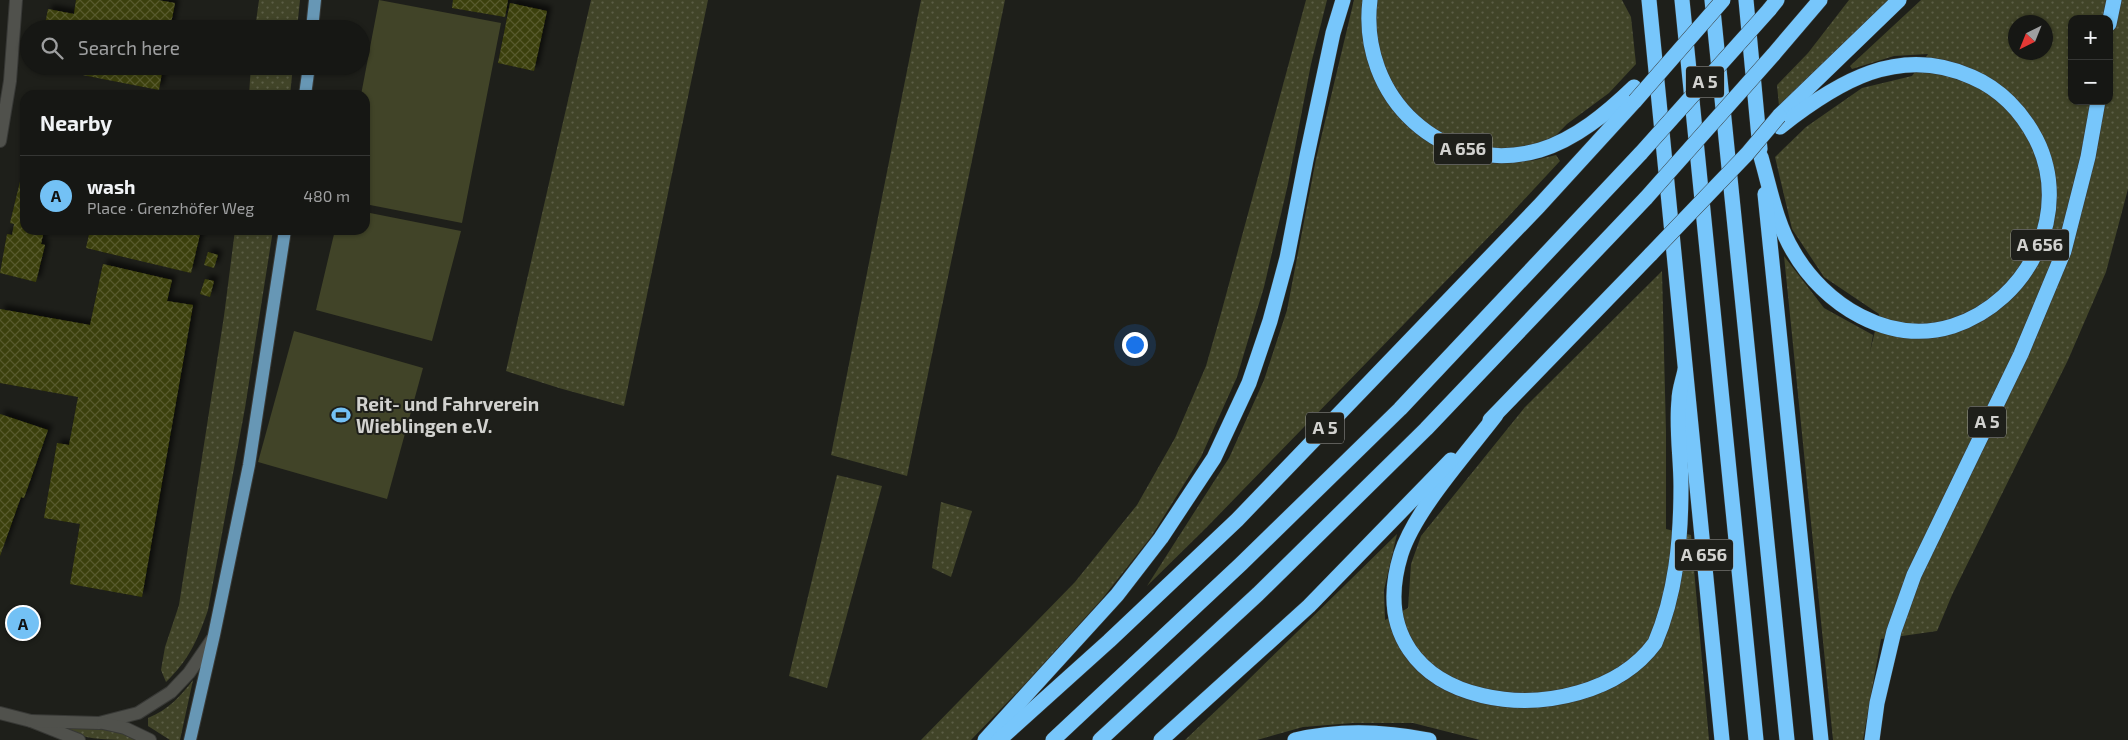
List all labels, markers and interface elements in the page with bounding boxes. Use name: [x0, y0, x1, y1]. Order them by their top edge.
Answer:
north arrow: [2008, 15, 2053, 60]
map controls: [2068, 15, 2113, 105]
button: +: [2068, 15, 2113, 60]
search box: [20, 20, 370, 75]
icon: search: [38, 34, 66, 62]
text: Search here: [78, 36, 180, 59]
button: −: [2068, 60, 2113, 105]
road number: A 5: [1686, 66, 1724, 98]
text: Nearby: [40, 110, 112, 135]
road number: A 656: [1434, 134, 1492, 164]
text: wash: [87, 175, 135, 198]
text: A: [51, 186, 61, 205]
text: 480 m: [303, 186, 350, 205]
text: Place · Grenzhöfer Weg: [87, 198, 254, 217]
road number: A 656: [2011, 230, 2069, 260]
your location: [1122, 332, 1148, 358]
place label: Reit- und Fahrverein Wieblingen e.V.: [356, 392, 539, 437]
sports icon: Reit- und Fahrverein Wieblingen e.V.: [330, 404, 352, 426]
road number: A 5: [1968, 407, 2006, 438]
road number: A 5: [1306, 412, 1344, 443]
road number: A 656: [1675, 540, 1733, 570]
pin: A: [7, 604, 39, 642]

